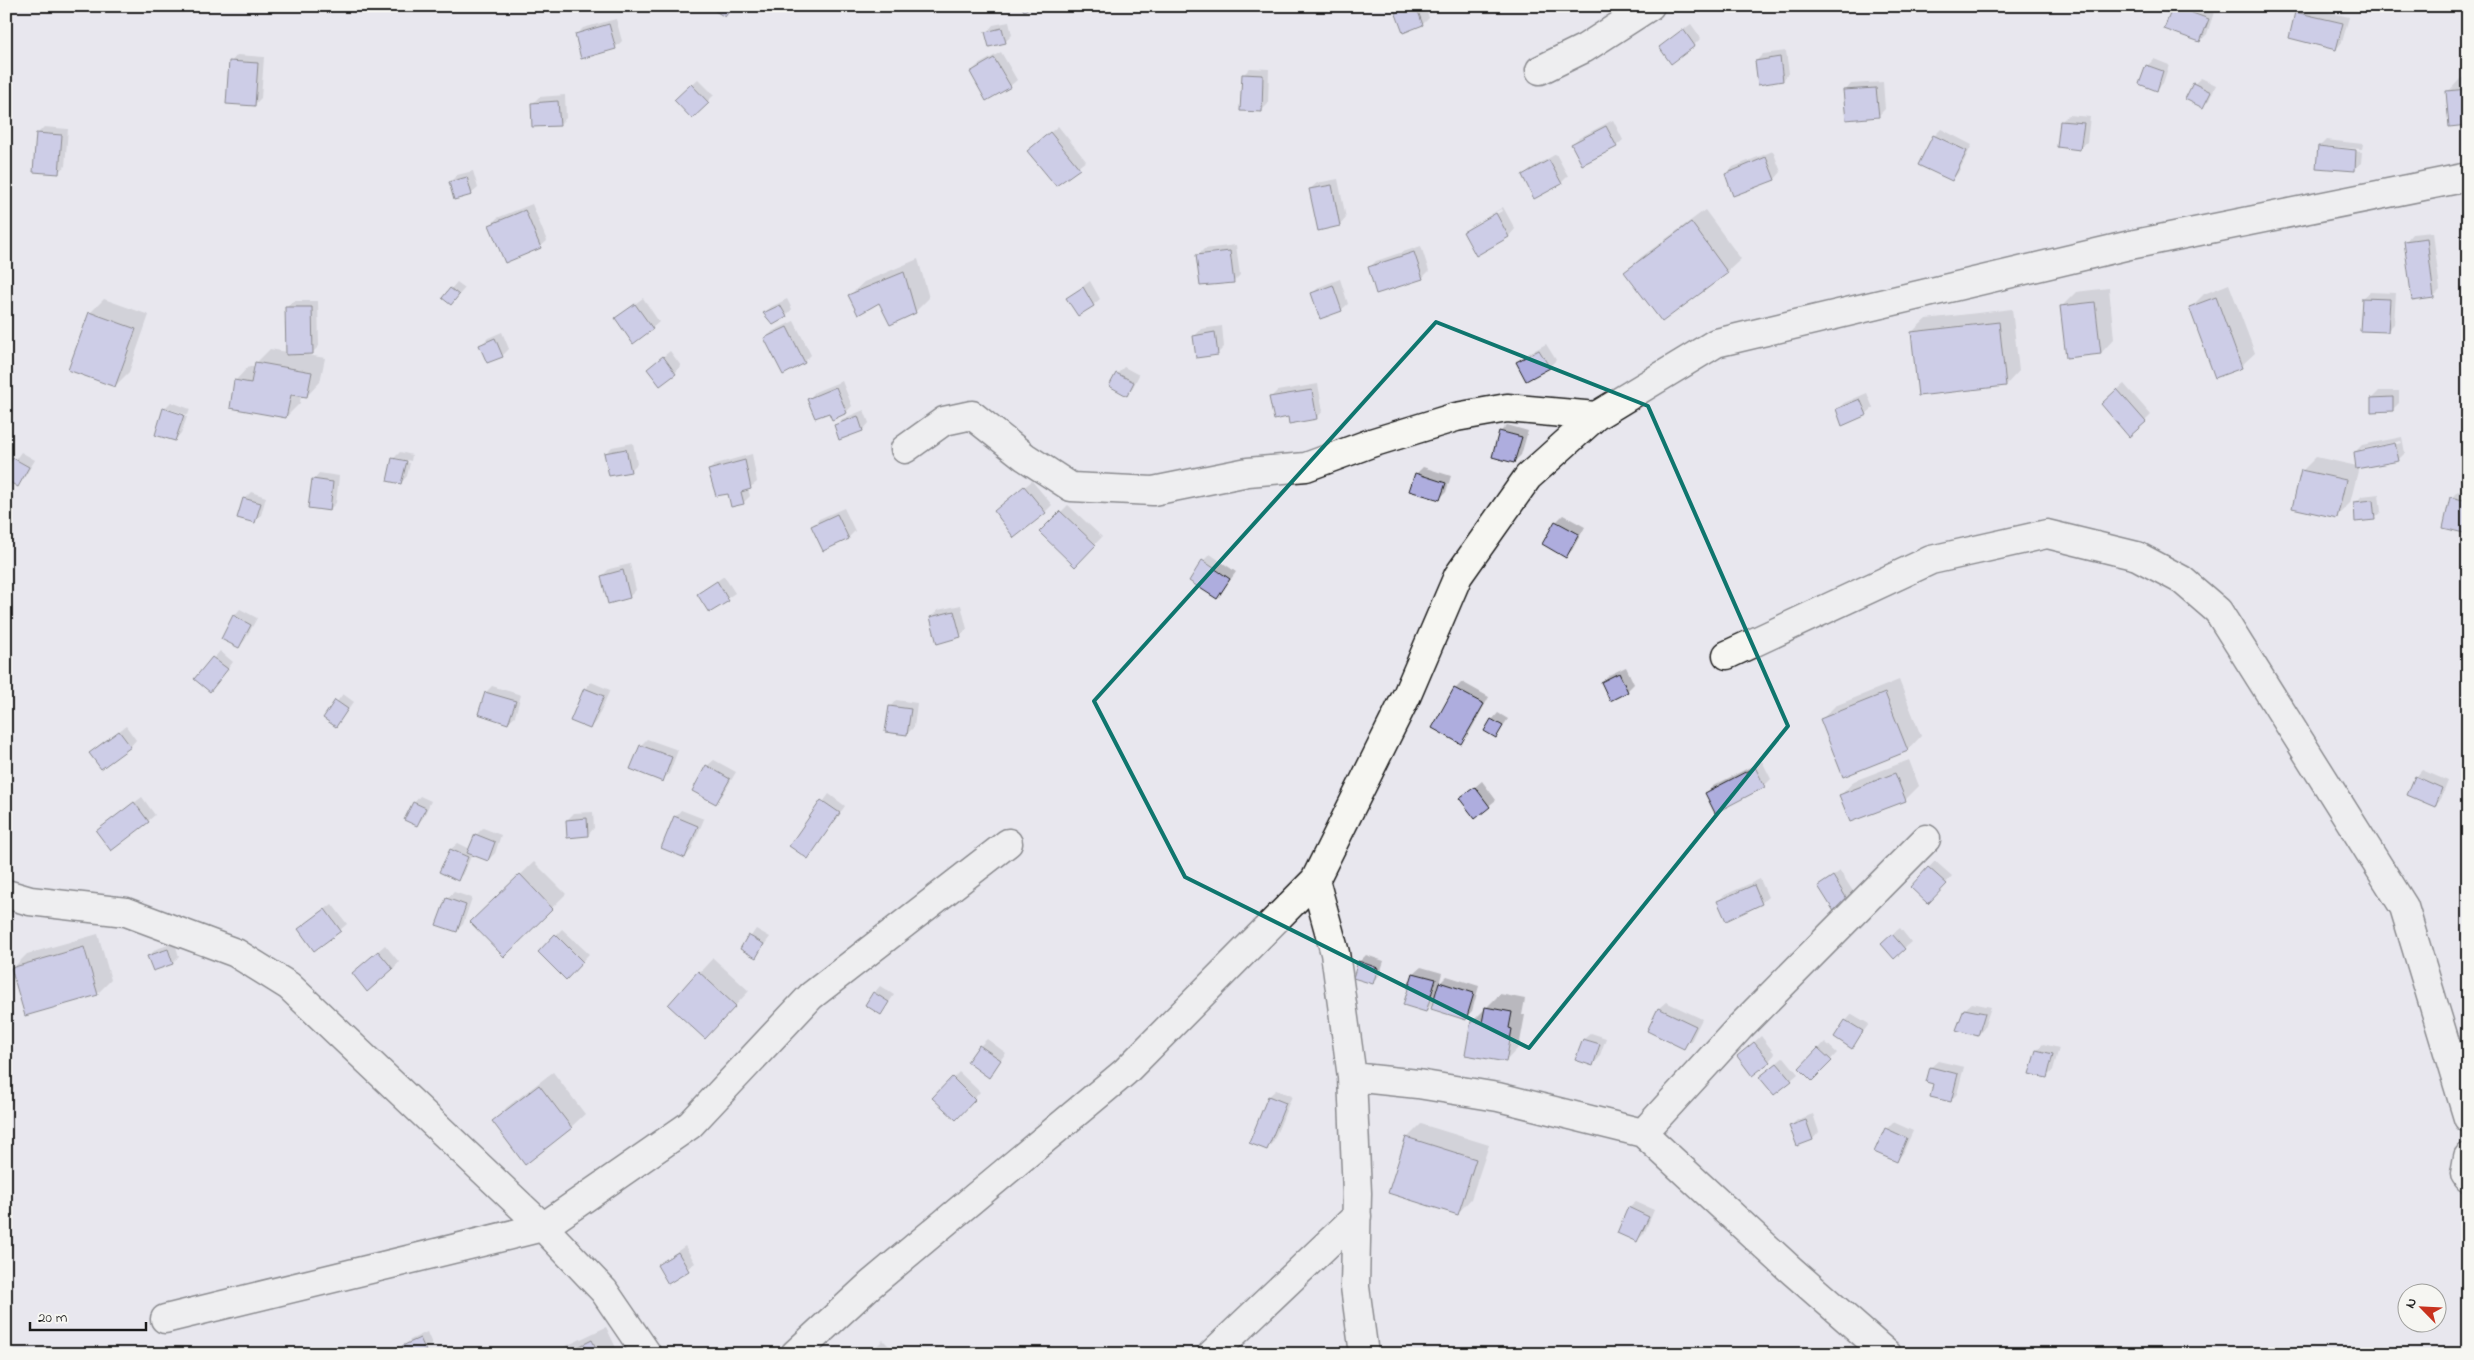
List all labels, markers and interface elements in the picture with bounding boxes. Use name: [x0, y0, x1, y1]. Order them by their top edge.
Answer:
north arrow: [2396, 1282, 2446, 1332]
text: N: [2400, 1295, 2423, 1312]
scale bar: [30, 1300, 146, 1332]
text: 20 m: [38, 1307, 68, 1329]

